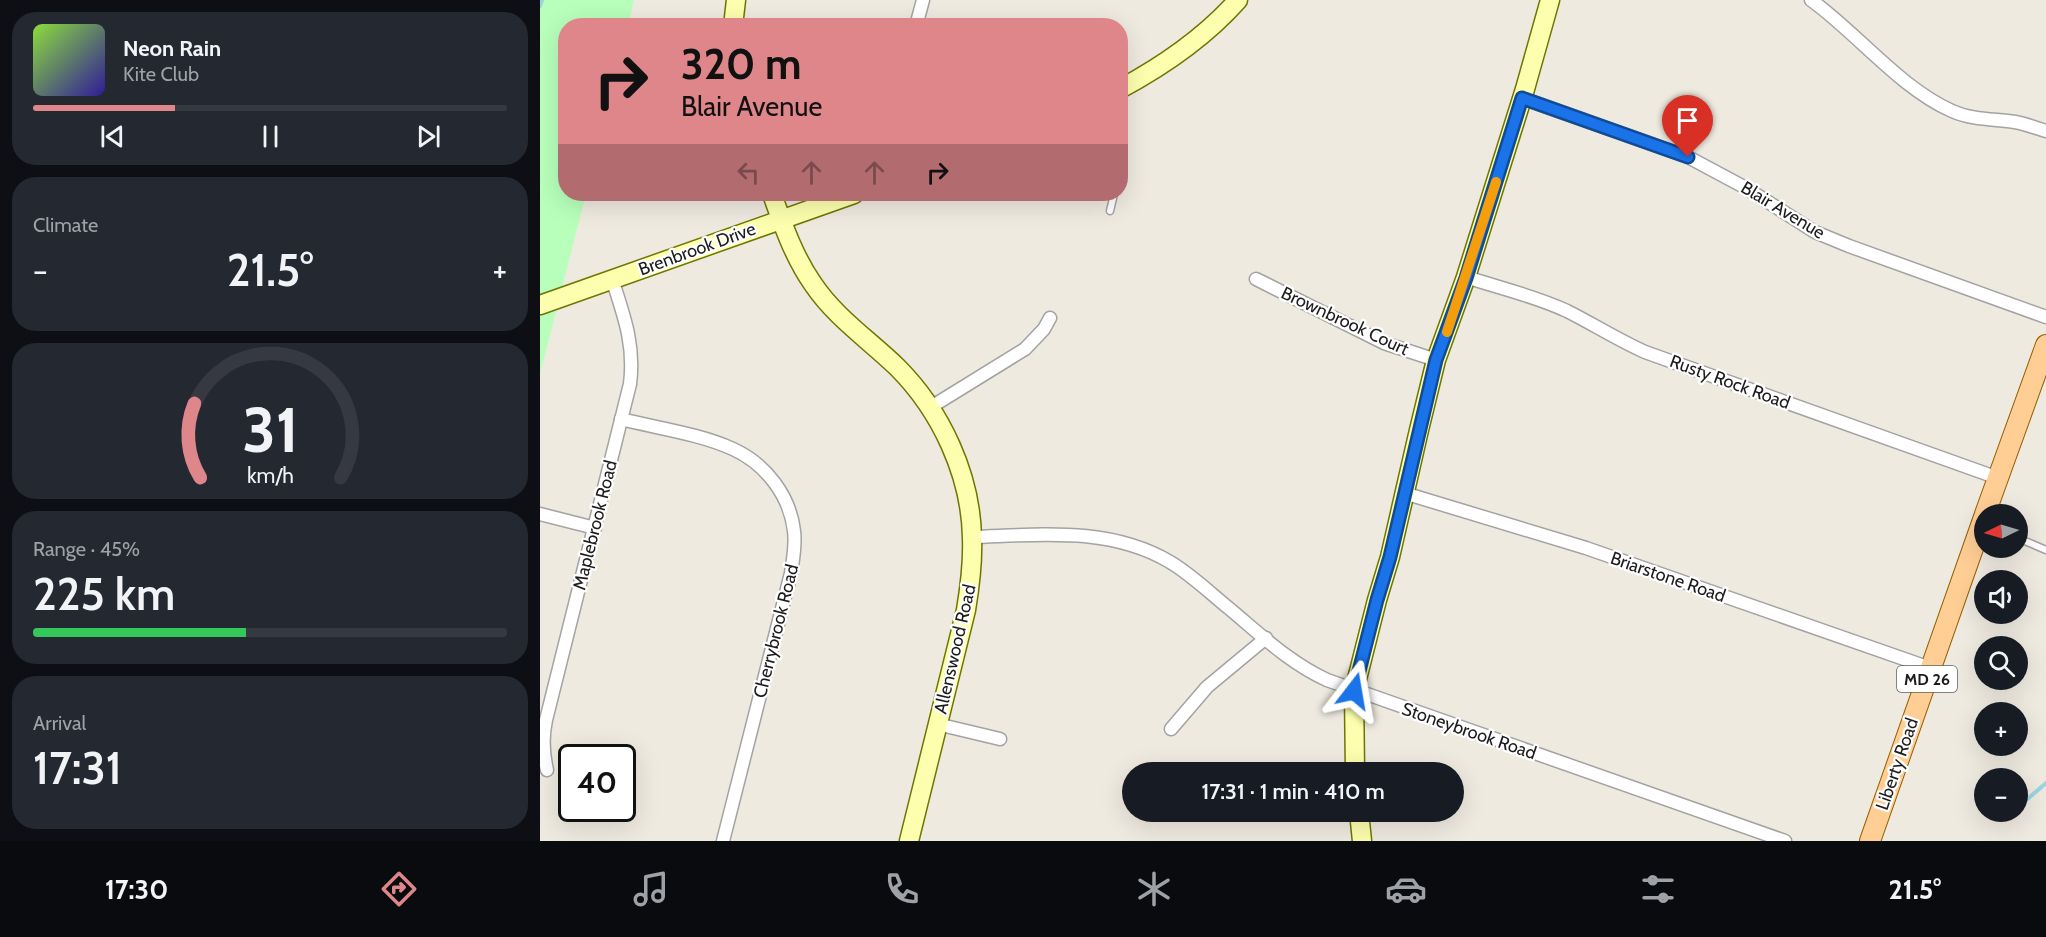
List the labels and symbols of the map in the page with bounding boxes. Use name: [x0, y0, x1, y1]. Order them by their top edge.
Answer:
pin: [1662, 95, 1713, 157]
street label: Blair Avenue: [1737, 176, 1829, 244]
street label: Brenbrook Drive: [635, 218, 759, 280]
street label: Brownbrook Court: [1278, 282, 1412, 360]
street label: Rusty Rock Road: [1667, 350, 1793, 414]
street label: Maplebrook Road: [568, 458, 622, 592]
north arrow: [1974, 504, 2028, 558]
street label: Briarstone Road: [1608, 547, 1728, 607]
street label: Cherrybrook Road: [749, 562, 803, 700]
street label: Allenswood Road: [929, 582, 981, 716]
position arrow: [1322, 659, 1386, 723]
road number: MD 26: [1897, 666, 1957, 692]
street label: Stoneybrook Road: [1399, 698, 1539, 764]
street label: Liberty Road: [1871, 715, 1923, 813]
speed limit sign: 40: [558, 744, 636, 822]

